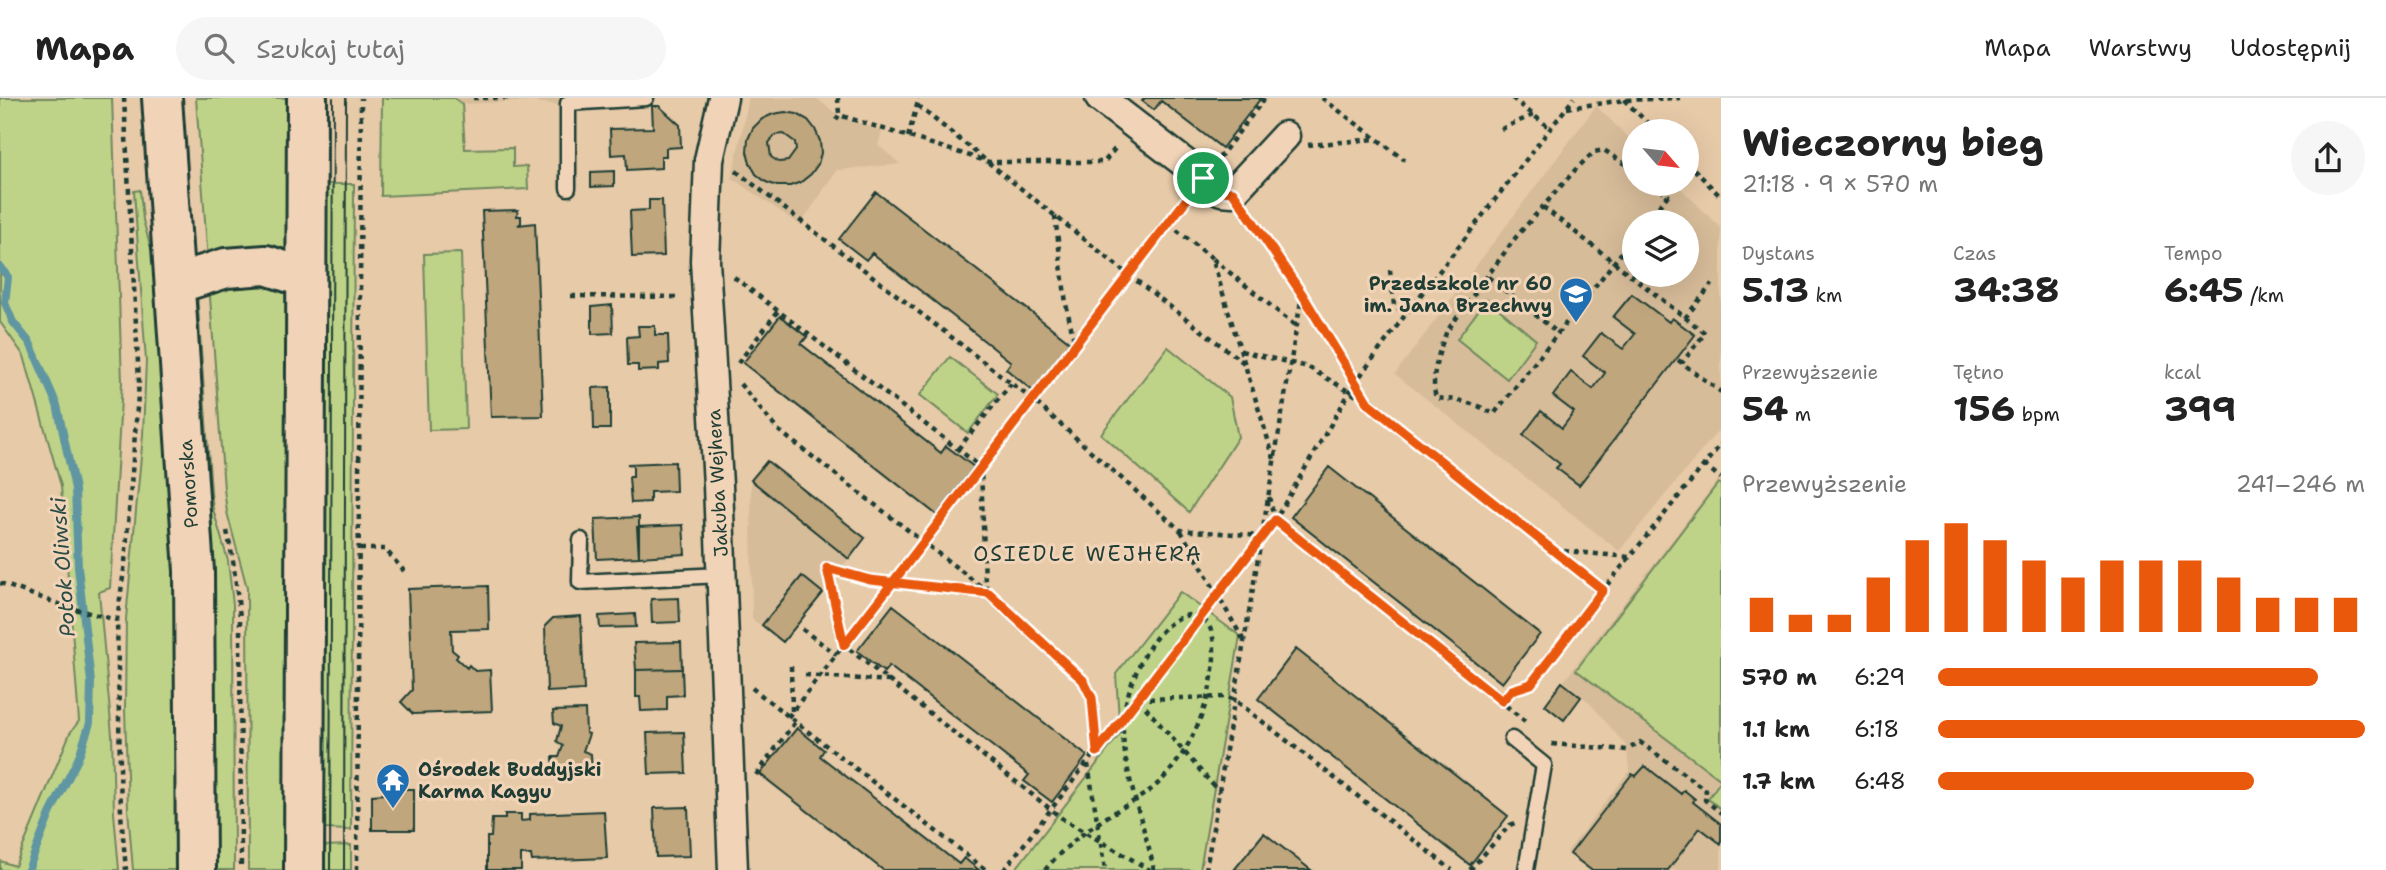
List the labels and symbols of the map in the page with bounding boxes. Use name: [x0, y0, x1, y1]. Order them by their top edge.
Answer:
north arrow: [1622, 119, 1699, 196]
pin: [1173, 148, 1233, 208]
place label: Przedszkole nr 60 im. Jana Brzechwy: [1364, 271, 1552, 318]
school or university icon: Przedszkole nr 60 im. Jana Brzechwy: [1557, 275, 1595, 324]
street label: Jakuba Wejhera: [701, 408, 734, 558]
street label: Pomorska: [173, 439, 204, 529]
water label: Potok Oliwski: [44, 495, 82, 638]
district label: OSIEDLE WEJHERA: [973, 540, 1203, 568]
place label: Ośrodek Buddyjski Karma Kagyu: [418, 757, 602, 804]
temple icon: Ośrodek Buddyjski Karma Kagyu: [374, 761, 412, 810]

